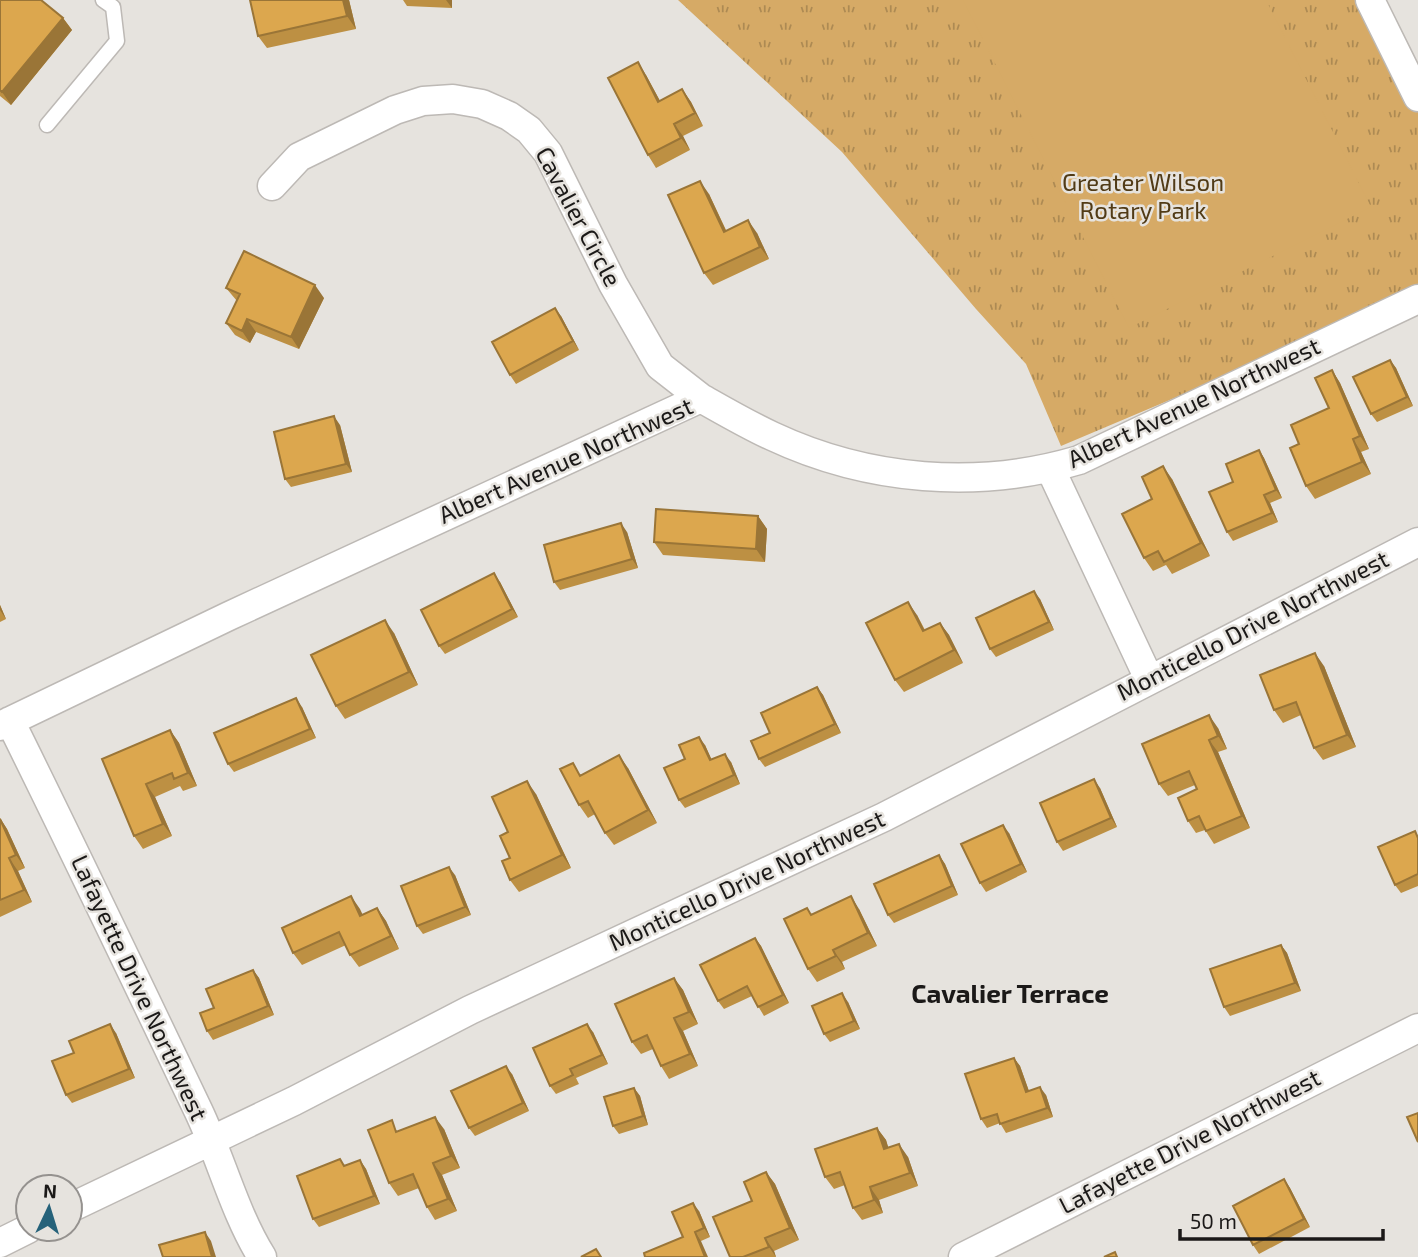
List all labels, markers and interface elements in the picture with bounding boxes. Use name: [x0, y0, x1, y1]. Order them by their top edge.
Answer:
street label: Cavalier Circle: [530, 142, 628, 291]
park label: Greater Wilson Rotary Park: [1062, 167, 1224, 224]
street label: Albert Avenue Northwest: [1063, 330, 1324, 473]
street label: Albert Avenue Northwest: [434, 390, 697, 529]
street label: Monticello Drive Northwest: [1112, 543, 1393, 706]
street label: Monticello Drive Northwest: [604, 803, 889, 956]
street label: Lafayette Drive Northwest: [66, 850, 215, 1125]
district label: Cavalier Terrace: [911, 977, 1109, 1008]
street label: Lafayette Drive Northwest: [1054, 1062, 1325, 1219]
north arrow: [14, 1173, 84, 1243]
text: N: [43, 1179, 58, 1202]
scale bar: [1180, 1198, 1383, 1242]
text: 50 m: [1190, 1208, 1237, 1233]

